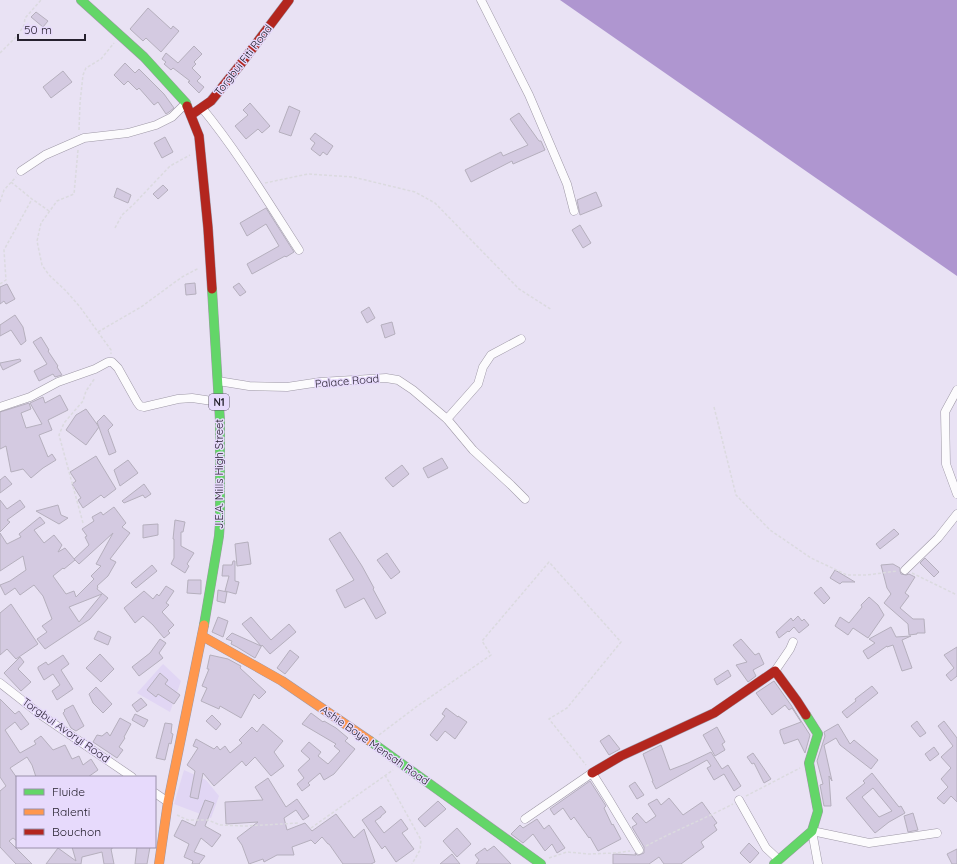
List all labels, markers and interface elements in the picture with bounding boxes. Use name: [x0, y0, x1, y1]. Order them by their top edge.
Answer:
scale bar: [18, 16, 85, 42]
text: 50 m: [24, 22, 52, 37]
street label: Torgbui Fiti Road: [211, 22, 275, 98]
street label: Palace Road: [314, 371, 380, 391]
road number: N1: [209, 394, 229, 410]
street label: J.E.A. Mills High Street: [212, 419, 226, 529]
street label: Torgbui Avoryi Road: [20, 695, 112, 765]
street label: Ashie Boye Mensah Road: [318, 702, 432, 788]
legend: [16, 776, 156, 848]
text: Fluide: [52, 784, 85, 799]
text: Ralenti: [52, 804, 90, 819]
text: Bouchon: [52, 824, 101, 839]

